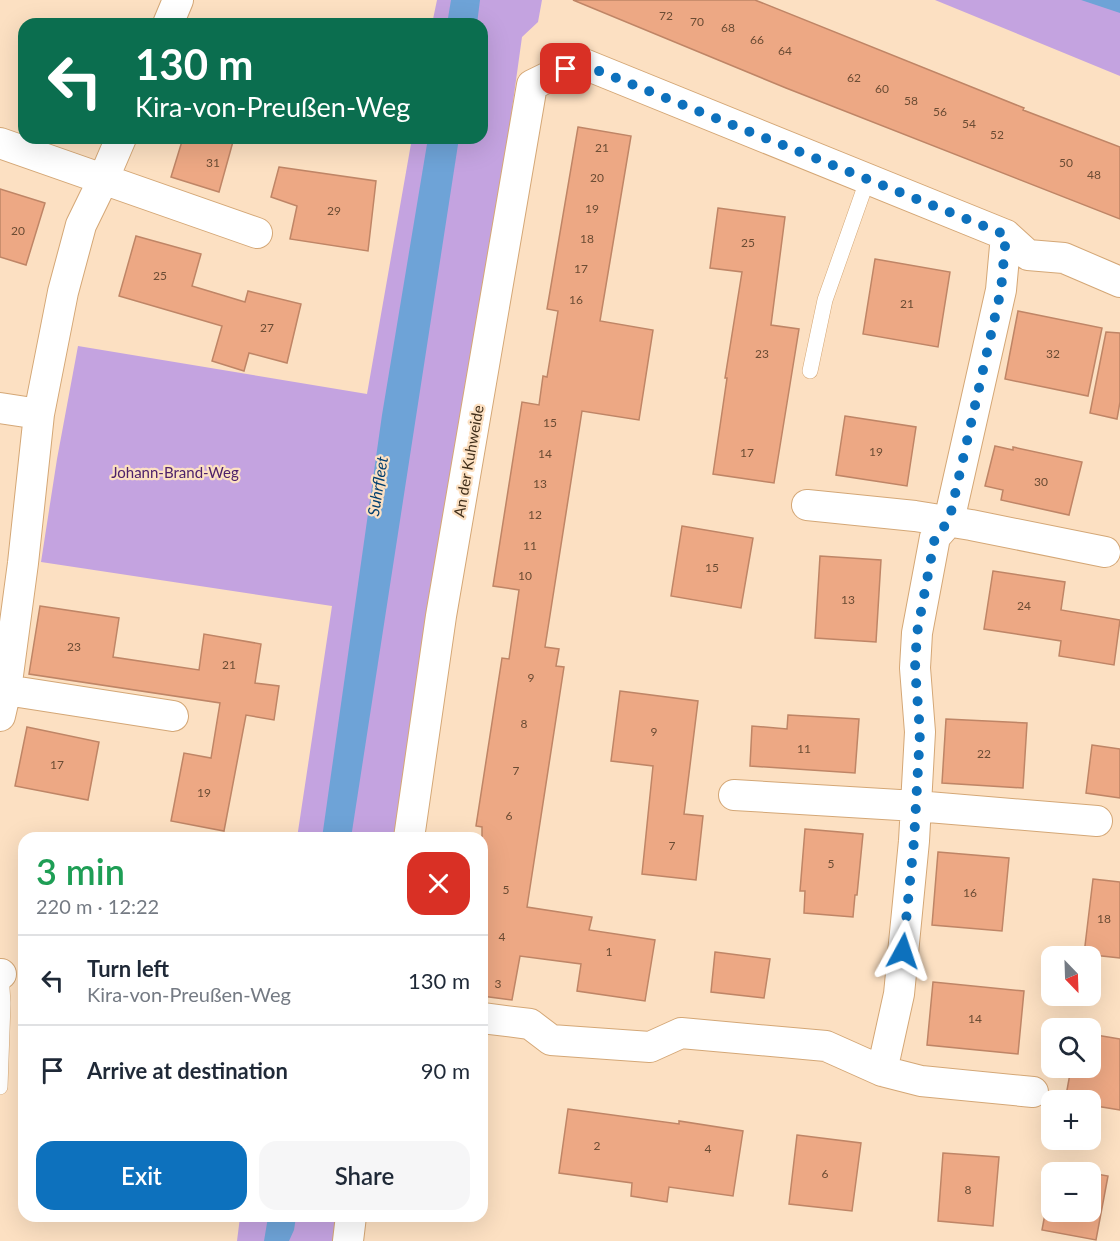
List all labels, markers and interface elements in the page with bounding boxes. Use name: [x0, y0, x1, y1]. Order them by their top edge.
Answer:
house number: 72: [659, 8, 673, 23]
house number: 70: [690, 14, 704, 29]
house number: 68: [721, 20, 735, 35]
house number: 66: [750, 32, 764, 47]
text: 130 m: [135, 39, 253, 89]
icon: left: [36, 42, 114, 120]
pin: [540, 43, 591, 94]
house number: 64: [778, 43, 792, 58]
icon: arrive: [549, 52, 582, 85]
house number: 62: [847, 70, 861, 85]
house number: 60: [875, 81, 889, 96]
text: Kira-von-Preußen-Weg: [135, 90, 410, 123]
house number: 58: [904, 93, 918, 108]
house number: 56: [933, 104, 947, 119]
house number: 54: [962, 116, 976, 131]
house number: 52: [990, 127, 1004, 142]
house number: 21: [595, 140, 609, 155]
house number: 31: [206, 155, 220, 170]
house number: 50: [1059, 155, 1073, 170]
house number: 48: [1087, 167, 1101, 182]
house number: 20: [590, 170, 604, 185]
house number: 19: [585, 201, 599, 216]
house number: 29: [327, 203, 341, 218]
house number: 20: [11, 223, 25, 238]
house number: 18: [580, 231, 594, 246]
house number: 25: [741, 235, 755, 250]
house number: 17: [574, 261, 588, 276]
house number: 25: [153, 268, 167, 283]
house number: 16: [569, 292, 583, 307]
house number: 21: [900, 296, 914, 311]
house number: 27: [260, 320, 274, 335]
house number: 23: [755, 346, 769, 361]
house number: 32: [1046, 346, 1060, 361]
street label: An der Kuhweide: [449, 404, 487, 518]
house number: 15: [543, 415, 557, 430]
house number: 19: [869, 444, 883, 459]
house number: 17: [740, 445, 754, 460]
house number: 14: [538, 446, 552, 461]
water label: Suhrfleet: [363, 455, 391, 517]
park label: Johann-Brand-Weg: [111, 463, 239, 481]
house number: 30: [1034, 474, 1048, 489]
house number: 13: [533, 476, 547, 491]
house number: 12: [528, 507, 542, 522]
house number: 11: [523, 538, 537, 553]
house number: 15: [705, 560, 719, 575]
house number: 10: [518, 568, 532, 583]
house number: 13: [841, 592, 855, 607]
house number: 24: [1017, 598, 1031, 613]
house number: 23: [67, 639, 81, 654]
house number: 21: [222, 657, 236, 672]
house number: 9: [528, 670, 535, 685]
house number: 8: [521, 716, 528, 731]
house number: 9: [651, 724, 658, 739]
house number: 11: [797, 741, 811, 756]
house number: 22: [977, 746, 991, 761]
house number: 17: [50, 757, 64, 772]
house number: 7: [513, 763, 520, 778]
house number: 19: [197, 785, 211, 800]
house number: 6: [506, 808, 513, 823]
house number: 7: [669, 838, 676, 853]
text: 3 min: [36, 849, 125, 893]
button: close: [407, 852, 470, 915]
house number: 5: [828, 856, 835, 871]
house number: 5: [503, 882, 510, 897]
house number: 16: [963, 885, 977, 900]
text: 220 m · 12:22: [36, 894, 159, 918]
house number: 18: [1097, 911, 1111, 926]
position arrow: [871, 919, 935, 983]
house number: 4: [499, 929, 506, 944]
house number: 1: [606, 944, 613, 959]
north arrow: [1041, 946, 1101, 1006]
map controls: [1041, 946, 1101, 1222]
text: Turn left: [87, 955, 169, 982]
icon: left: [36, 964, 69, 997]
text: 130 m: [408, 967, 470, 994]
house number: 3: [495, 976, 502, 991]
text: Kira-von-Preußen-Weg: [87, 982, 291, 1006]
house number: 14: [968, 1011, 982, 1026]
button: search: [1041, 1018, 1101, 1078]
icon: arrive: [36, 1054, 69, 1087]
text: Arrive at destination: [87, 1057, 288, 1084]
text: 90 m: [421, 1057, 470, 1084]
button: +: [1041, 1090, 1101, 1150]
house number: 2: [594, 1138, 601, 1153]
button: Exit: [36, 1141, 247, 1210]
button: Share: [259, 1141, 470, 1210]
house number: 4: [705, 1141, 712, 1156]
button: −: [1041, 1162, 1101, 1222]
house number: 6: [822, 1166, 829, 1181]
house number: 8: [965, 1182, 972, 1197]

